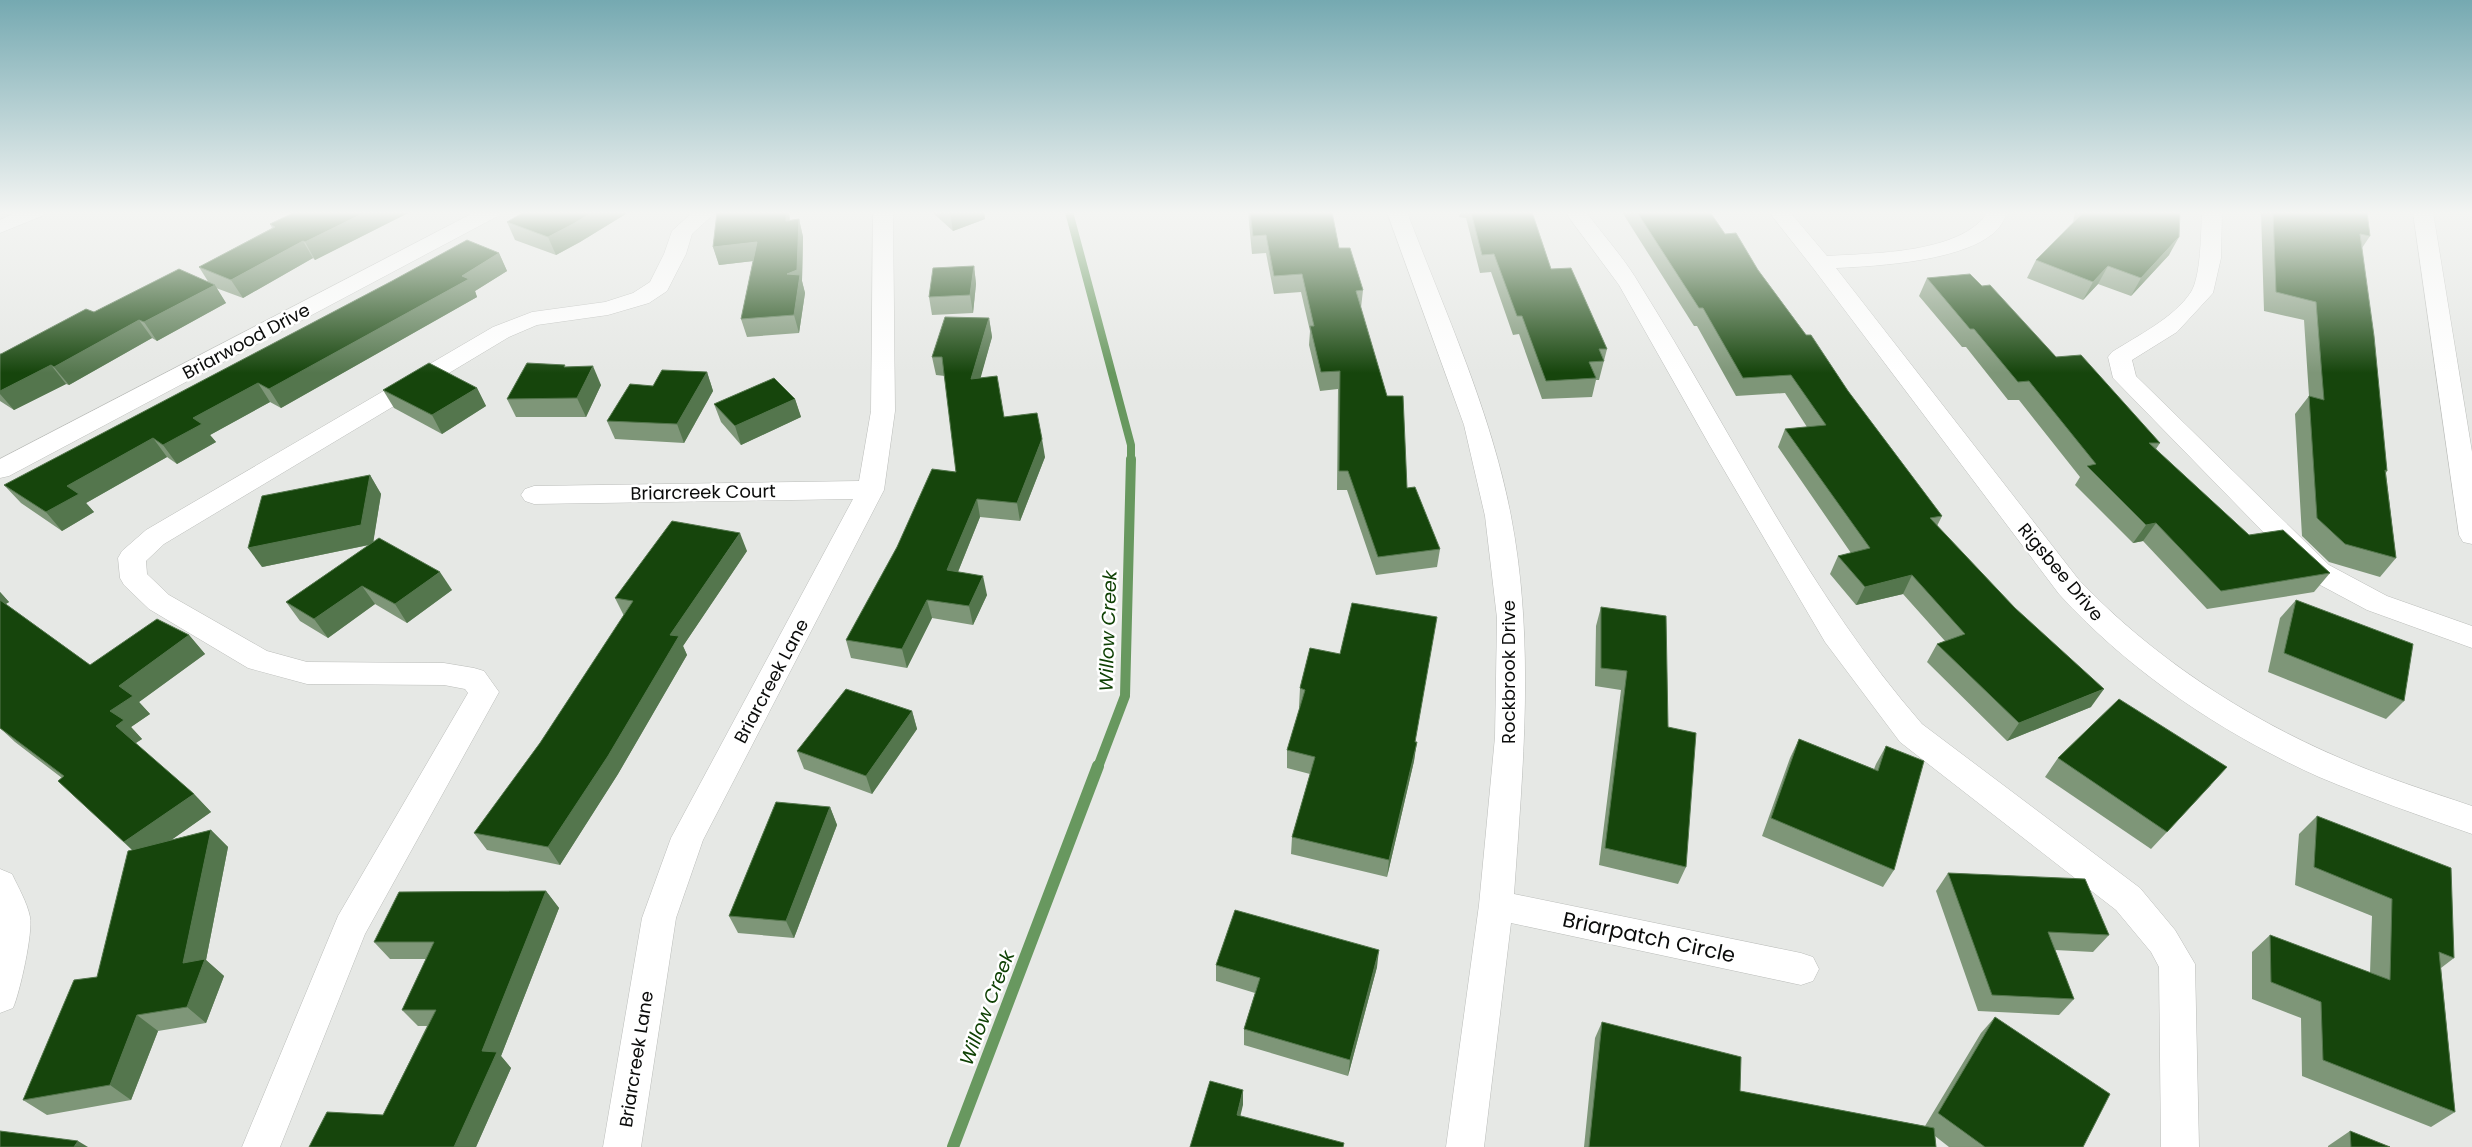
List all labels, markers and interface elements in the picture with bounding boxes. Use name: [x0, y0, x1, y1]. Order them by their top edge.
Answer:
street label: Briarwood Drive: [178, 297, 314, 385]
street label: Briarcreek Court: [630, 478, 776, 506]
street label: Rigsbee Drive: [2012, 517, 2110, 627]
water label: Willow Creek: [1092, 569, 1124, 692]
street label: Rockbrook Drive: [1496, 600, 1521, 744]
street label: Briarcreek Lane: [728, 614, 814, 748]
street label: Briarpatch Circle: [1560, 905, 1738, 969]
water label: Willow Creek: [953, 946, 1022, 1069]
street label: Briarcreek Lane: [613, 989, 659, 1129]

